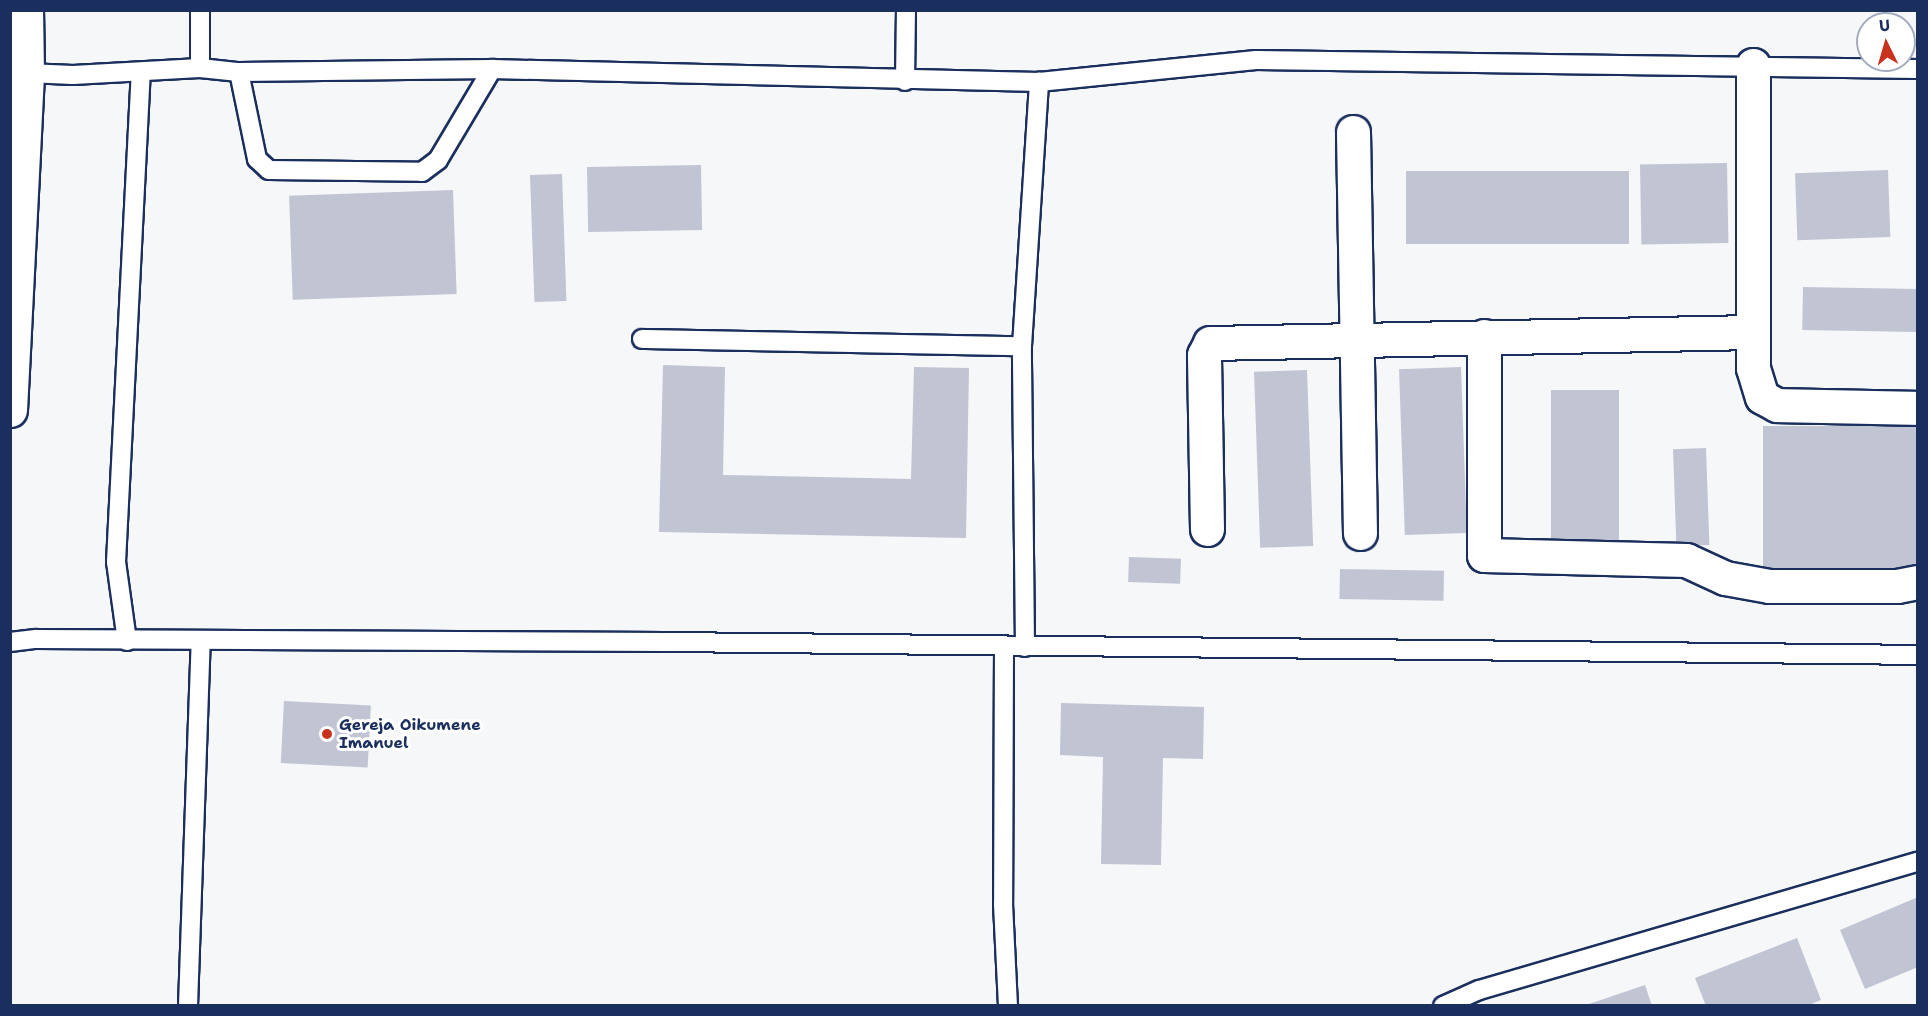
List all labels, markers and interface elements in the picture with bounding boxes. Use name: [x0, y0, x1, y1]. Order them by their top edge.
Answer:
north arrow: [1856, 12, 1916, 72]
text: U: [1878, 15, 1891, 37]
place label: Gereja Oikumene Imanuel: [339, 715, 481, 753]
marker: Gereja Oikumene Imanuel: [320, 727, 334, 741]

